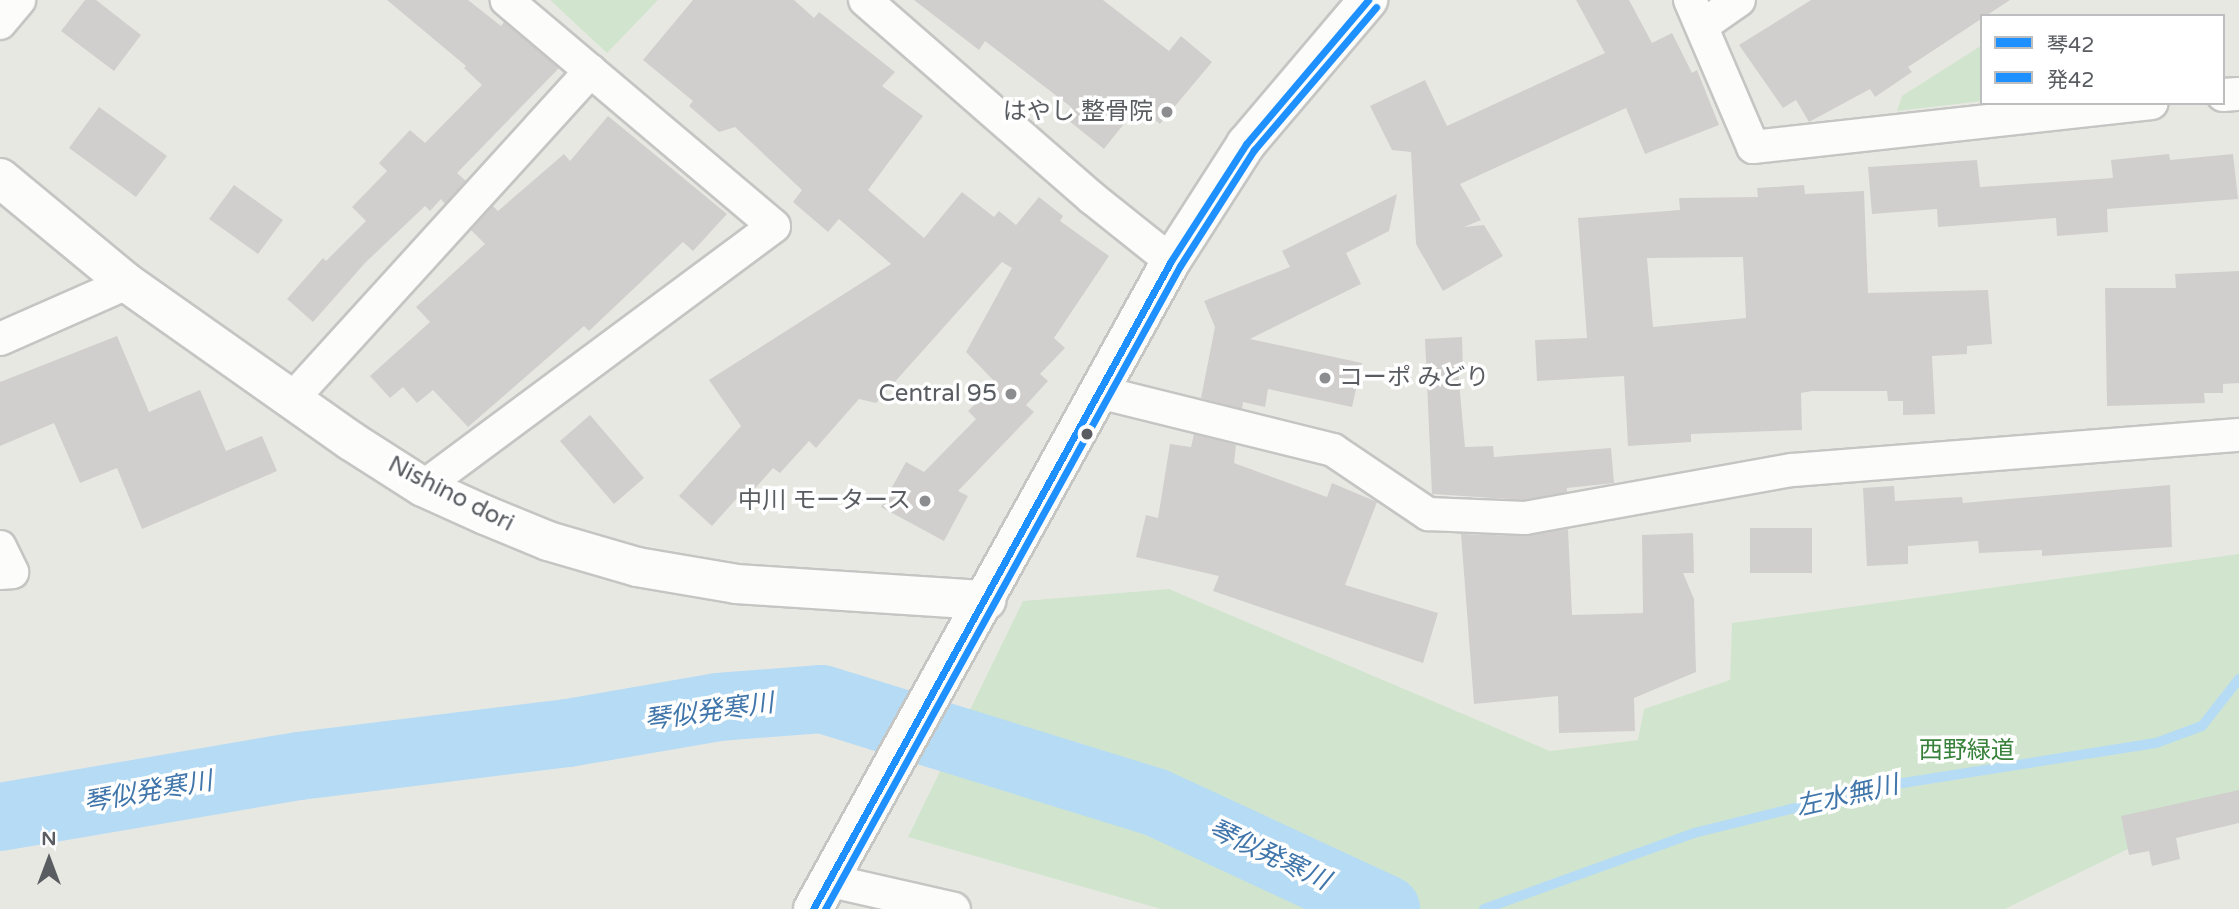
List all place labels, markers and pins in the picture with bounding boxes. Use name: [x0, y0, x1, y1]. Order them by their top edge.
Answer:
place label: はやし 整骨院: [1003, 98, 1153, 126]
marker: はやし 整骨院: [1159, 104, 1175, 120]
place label: コーポ みどり: [1339, 364, 1489, 392]
marker: コーポ みどり: [1317, 370, 1333, 386]
place label: Central 95: [879, 380, 997, 408]
marker: Central 95: [1003, 386, 1019, 402]
unlabelled marker: [1080, 427, 1094, 441]
place label: 中川 モータース: [737, 487, 911, 515]
marker: 中川 モータース: [917, 493, 933, 509]

